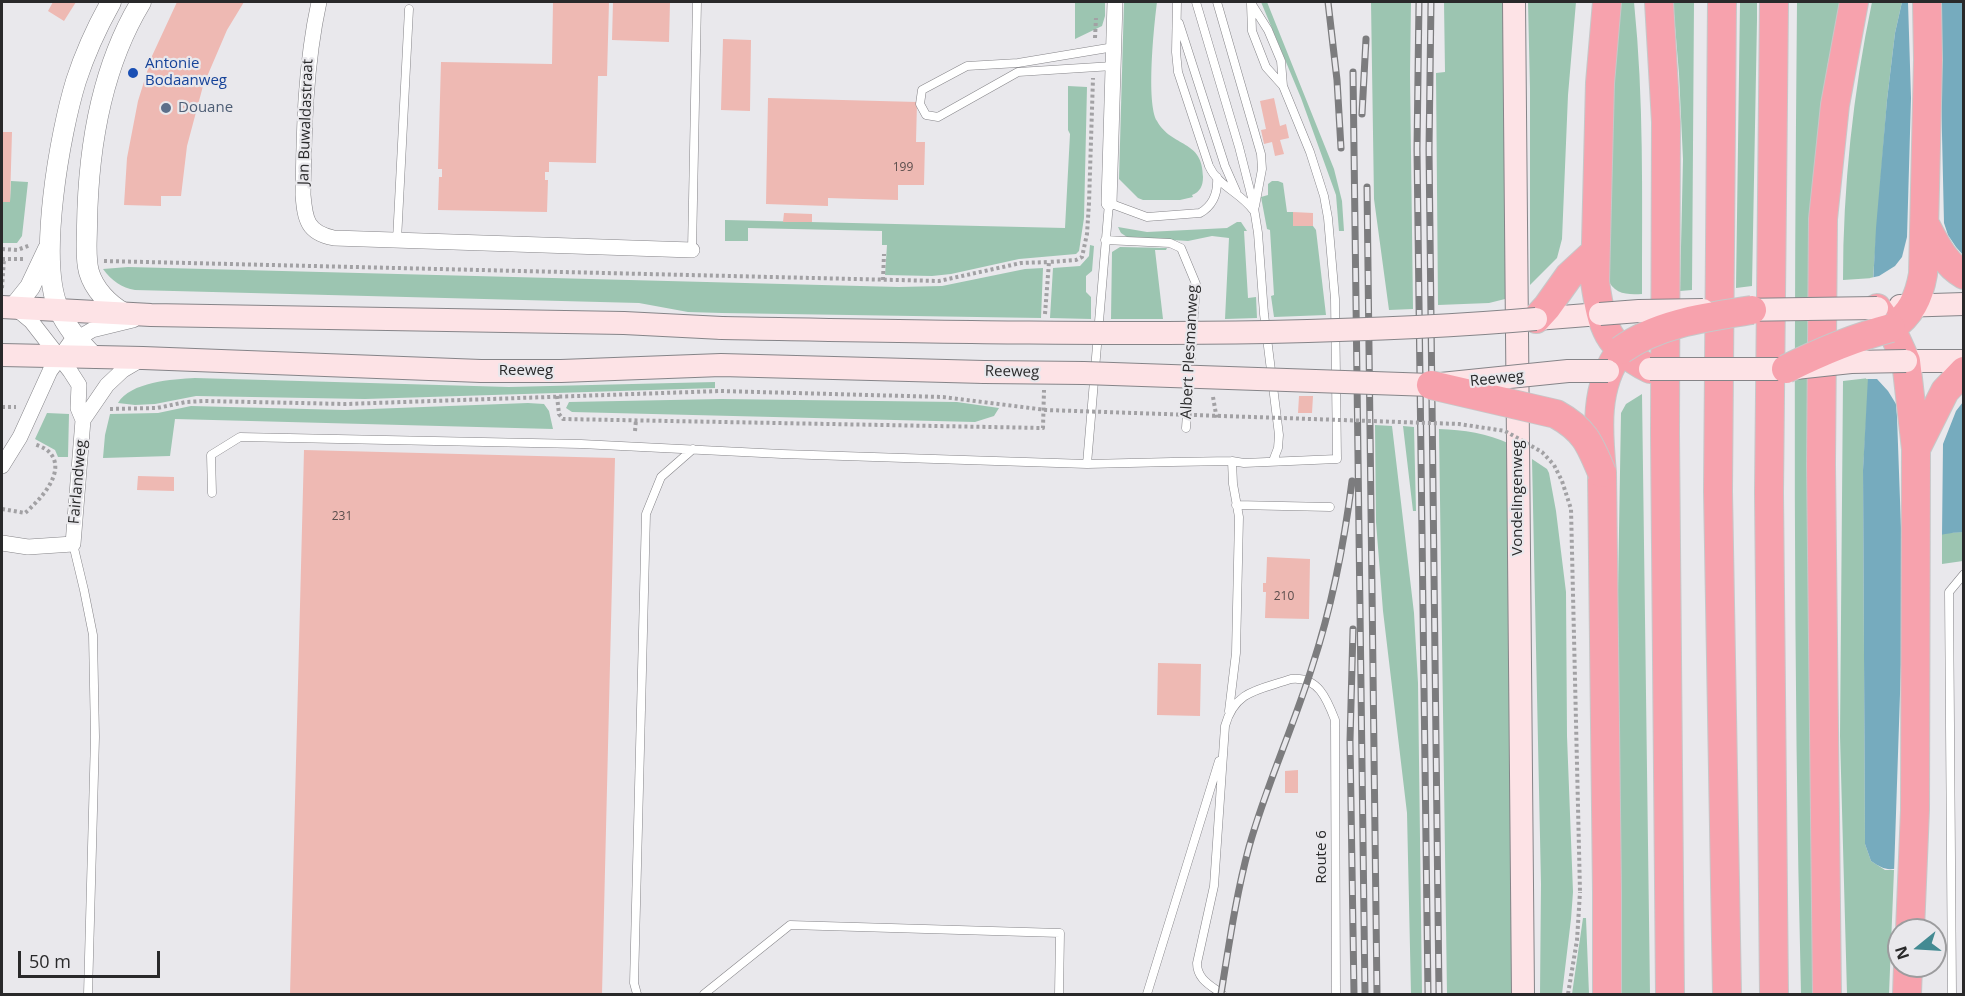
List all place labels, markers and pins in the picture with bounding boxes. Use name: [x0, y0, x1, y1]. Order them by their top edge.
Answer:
place label: Antonie Bodaanweg: [145, 55, 227, 90]
marker: Antonie Bodaanweg: [126, 66, 140, 80]
place label: Douane: [178, 99, 233, 117]
marker: Douane: [159, 101, 173, 115]

